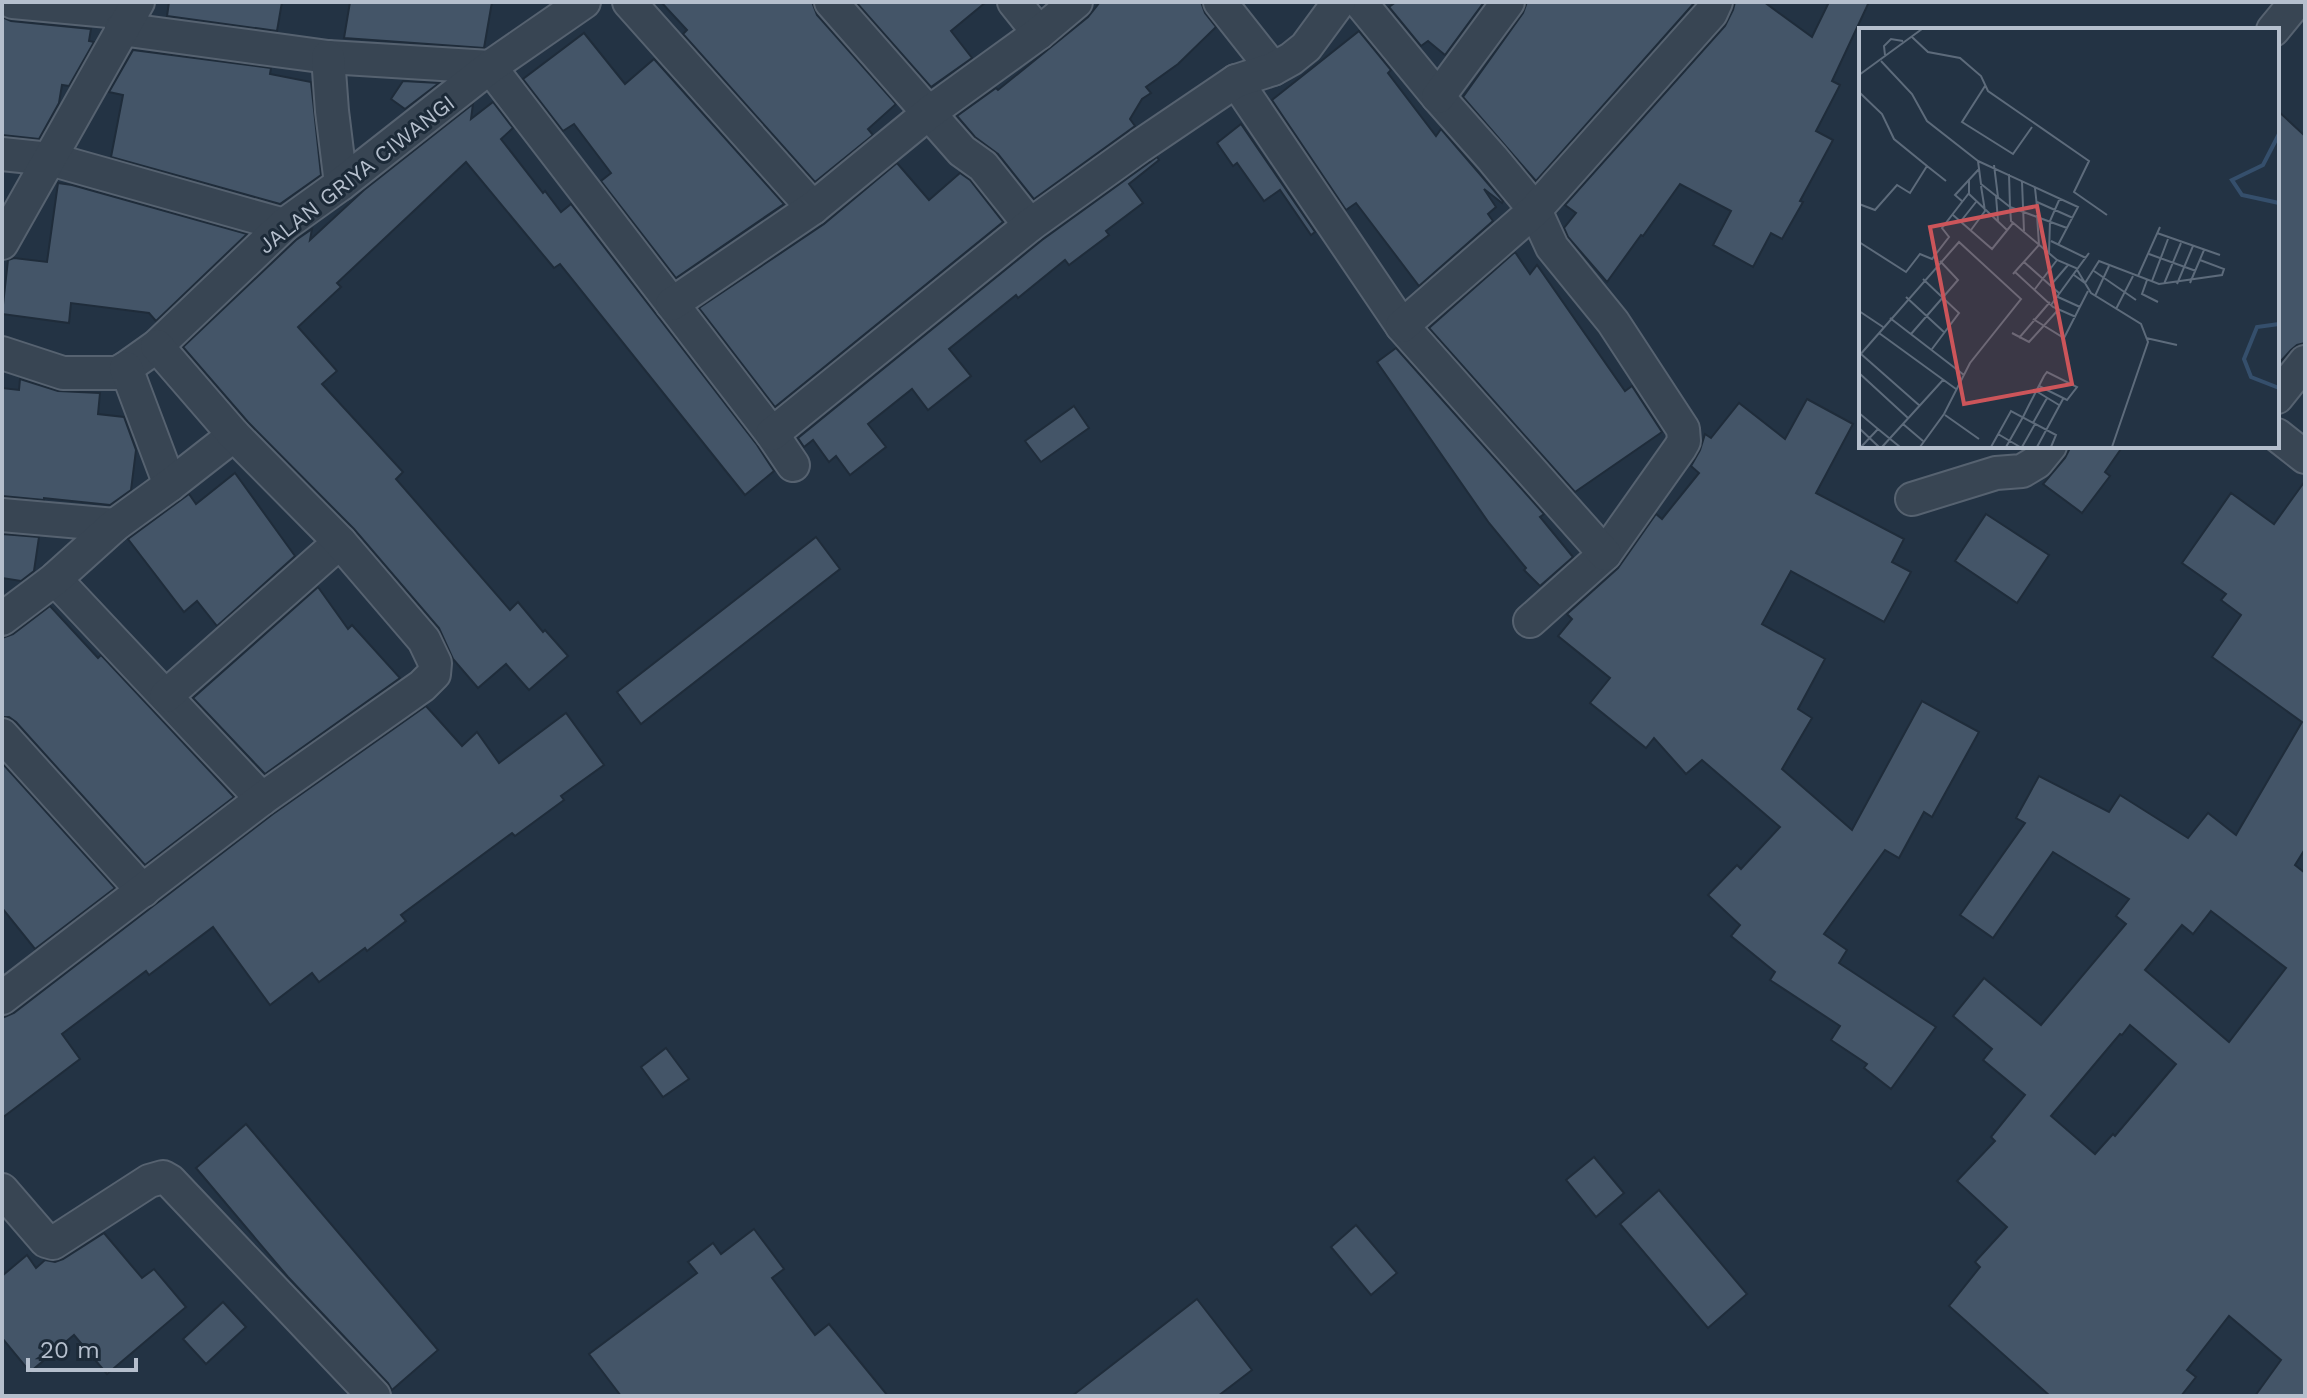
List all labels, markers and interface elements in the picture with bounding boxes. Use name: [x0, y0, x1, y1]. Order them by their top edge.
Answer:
inset map: [1859, 28, 2279, 448]
street label: JALAN GRIYA CIWANGI: [253, 90, 459, 259]
scale bar: [28, 1322, 136, 1372]
text: 20 m: [40, 1336, 100, 1364]

